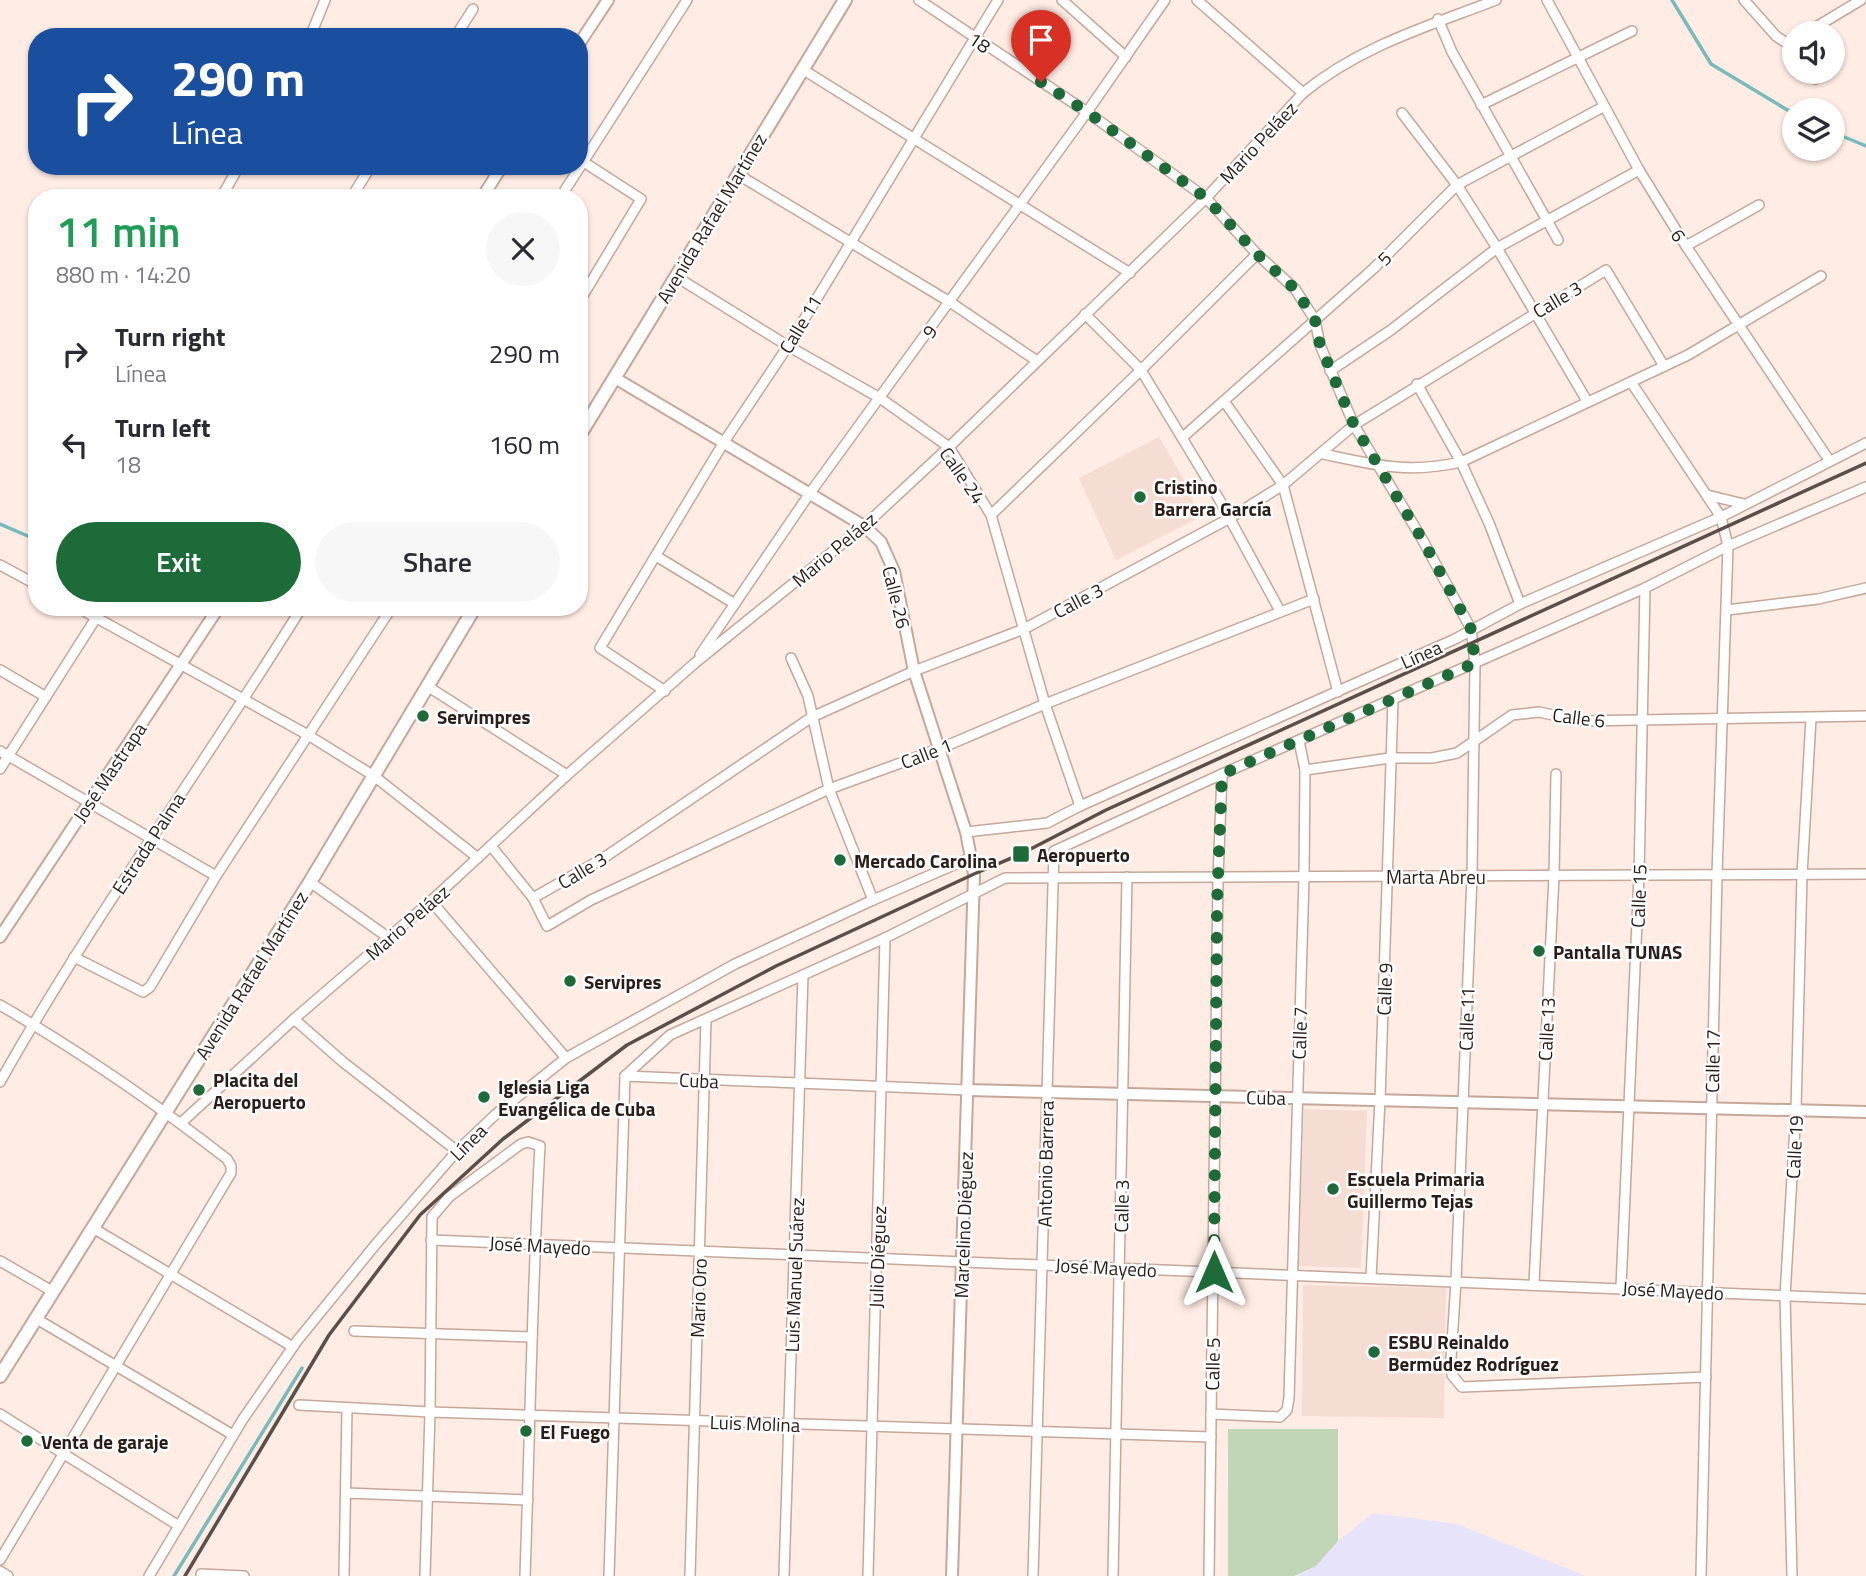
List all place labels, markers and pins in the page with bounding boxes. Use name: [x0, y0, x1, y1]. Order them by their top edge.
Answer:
pin: [1011, 10, 1071, 82]
place label: Cristino Barrera García: [1154, 472, 1272, 523]
marker: Cristino Barrera García: [1132, 489, 1148, 505]
place label: Servimpres: [437, 702, 530, 731]
marker: Servimpres: [415, 708, 431, 724]
place label: Aeropuerto: [1037, 840, 1130, 869]
marker: Aeropuerto: [1011, 844, 1031, 864]
place label: Mercado Carolina: [854, 846, 998, 875]
marker: Mercado Carolina: [832, 852, 848, 868]
place label: Pantalla TUNAS: [1553, 937, 1682, 966]
marker: Pantalla TUNAS: [1531, 943, 1547, 959]
place label: Servipres: [584, 967, 662, 996]
marker: Servipres: [562, 973, 578, 989]
place label: Placita del Aeropuerto: [213, 1065, 306, 1116]
place label: Iglesia Liga Evangélica de Cuba: [498, 1072, 656, 1123]
marker: Placita del Aeropuerto: [191, 1082, 207, 1098]
marker: Iglesia Liga Evangélica de Cuba: [476, 1089, 492, 1105]
place label: Escuela Primaria Guillermo Tejas: [1347, 1164, 1485, 1215]
marker: Escuela Primaria Guillermo Tejas: [1325, 1181, 1341, 1197]
place label: ESBU Reinaldo Bermúdez Rodríguez: [1388, 1327, 1559, 1378]
marker: ESBU Reinaldo Bermúdez Rodríguez: [1366, 1344, 1382, 1360]
place label: El Fuego: [540, 1417, 610, 1446]
marker: El Fuego: [518, 1423, 534, 1439]
place label: Venta de garaje: [41, 1427, 169, 1456]
marker: Venta de garaje: [19, 1433, 35, 1449]

